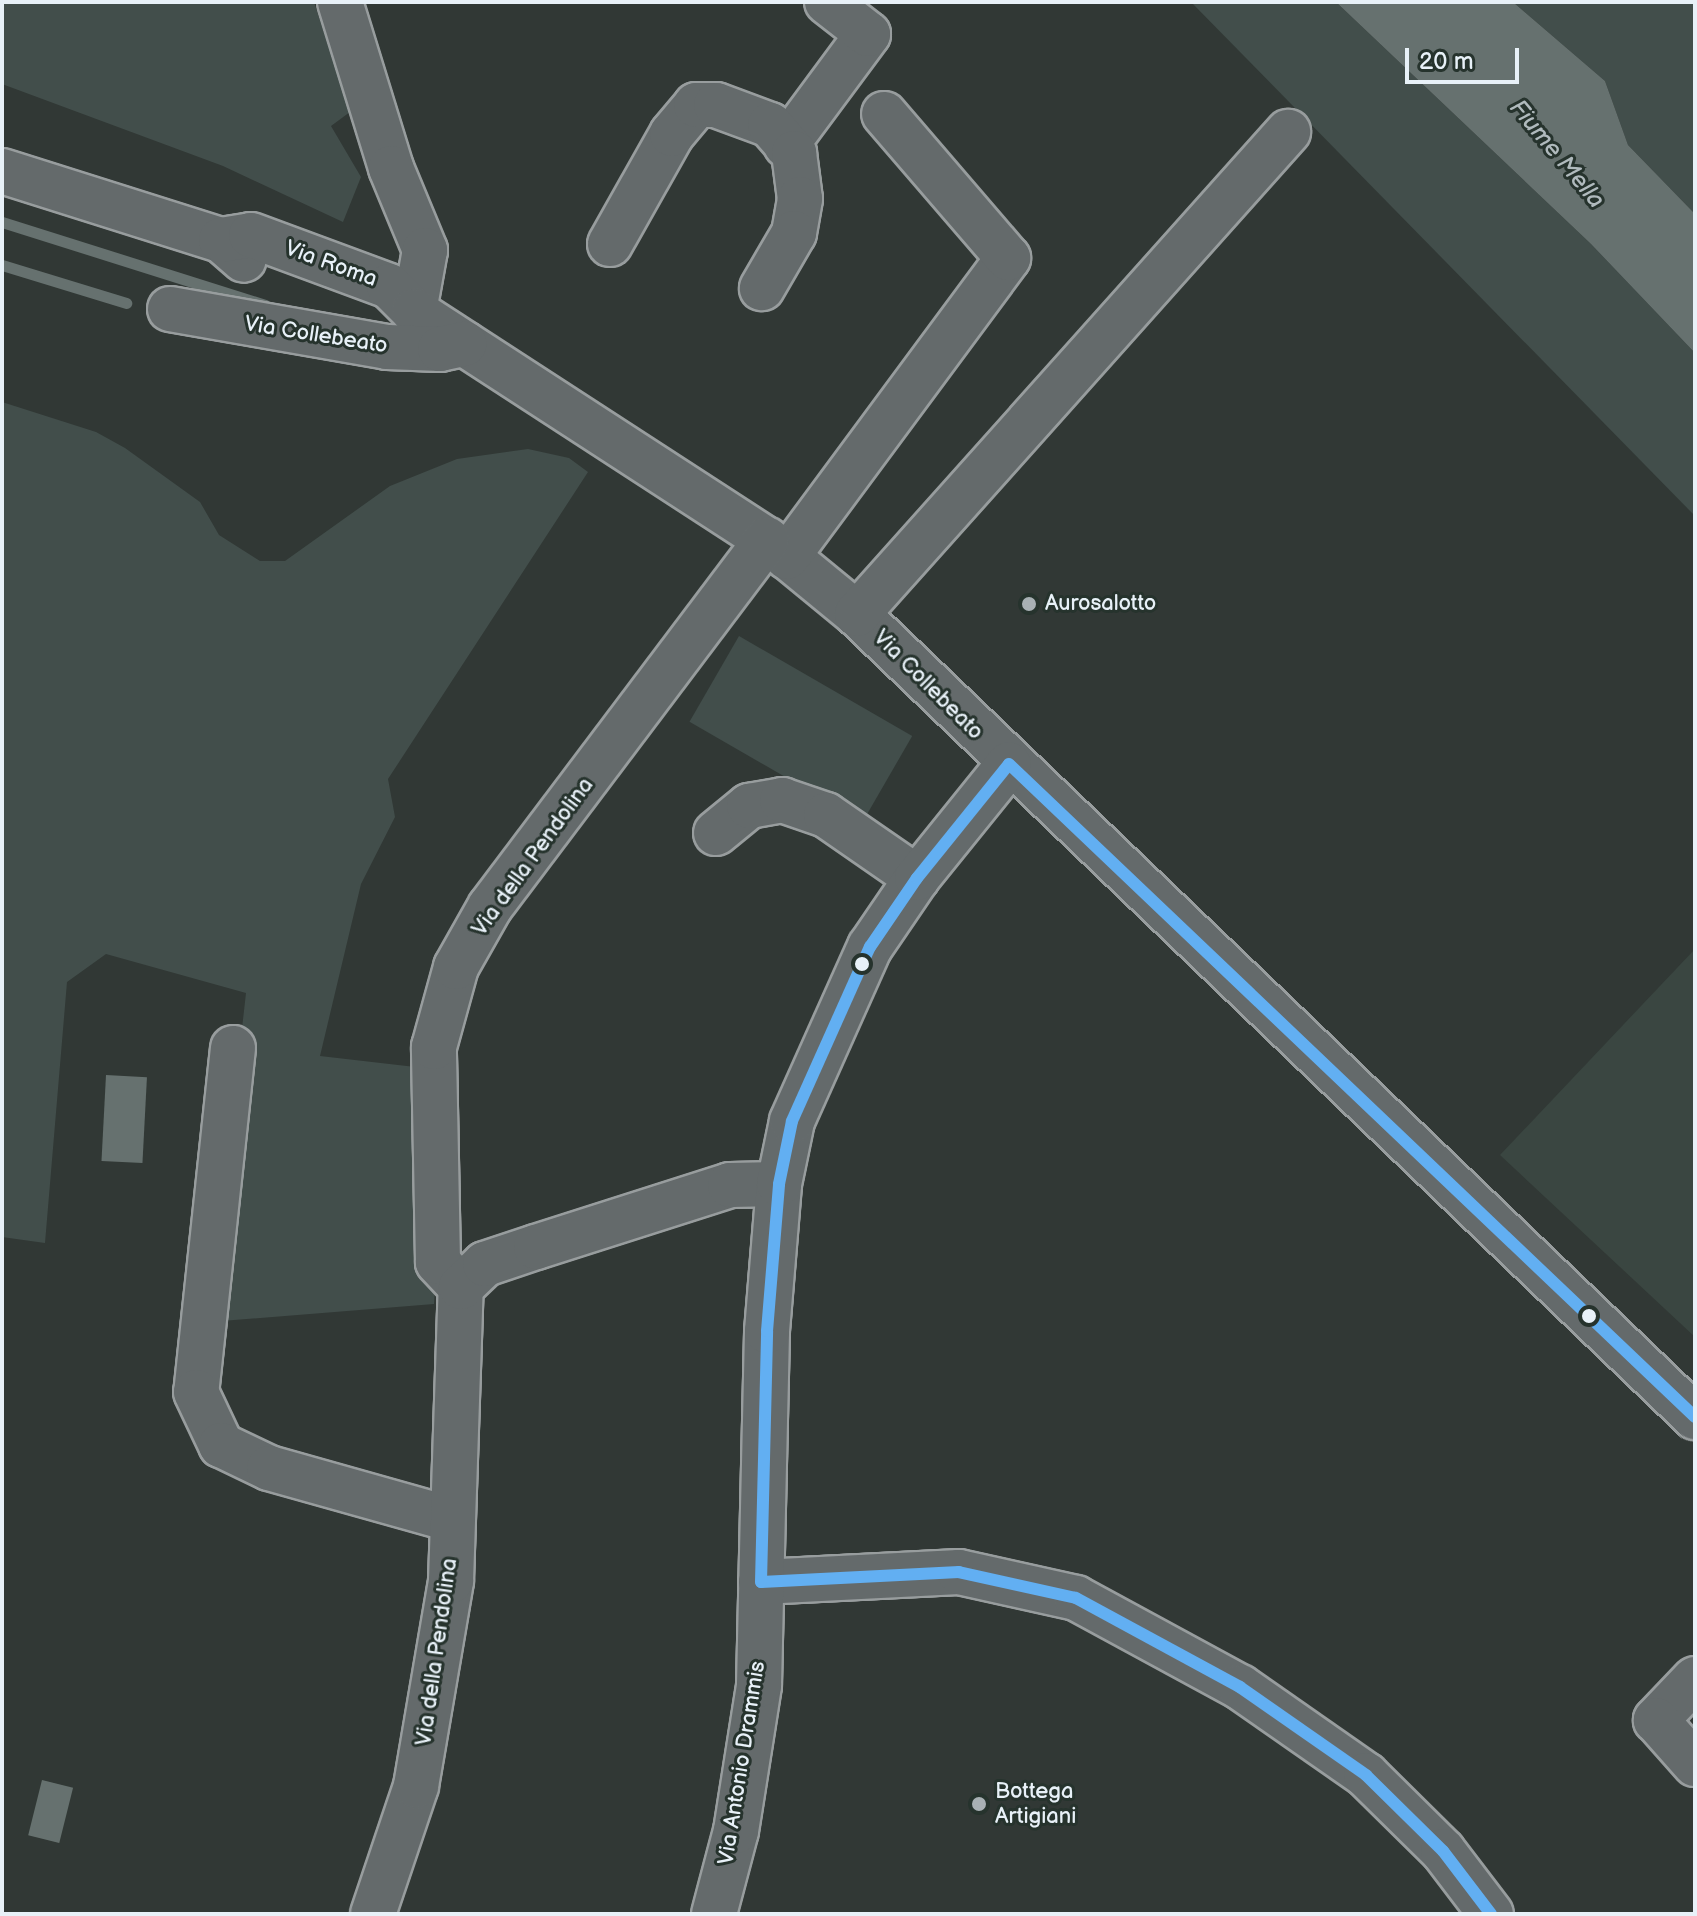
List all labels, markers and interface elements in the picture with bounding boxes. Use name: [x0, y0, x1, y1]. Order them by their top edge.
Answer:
scale bar: [1409, 32, 1523, 82]
text: 20 m: [1419, 47, 1474, 76]
water label: Fiume Mella: [1503, 94, 1611, 214]
street label: Via Roma: [281, 235, 381, 293]
street label: Via Collebeato: [243, 311, 389, 359]
place label: Aurosalotto: [1045, 591, 1156, 617]
marker: Aurosalotto: [1020, 595, 1038, 613]
street label: Via Collebeato: [868, 625, 988, 745]
street label: Via della Pendolina: [467, 773, 599, 941]
unlabelled marker: [854, 956, 870, 972]
unlabelled marker: [1581, 1308, 1597, 1324]
street label: Via della Pendolina: [411, 1556, 463, 1748]
street label: Via Antonio Drammis: [713, 1659, 771, 1867]
place label: Bottega Artigiani: [995, 1778, 1076, 1830]
marker: Bottega Artigiani: [970, 1795, 988, 1813]

